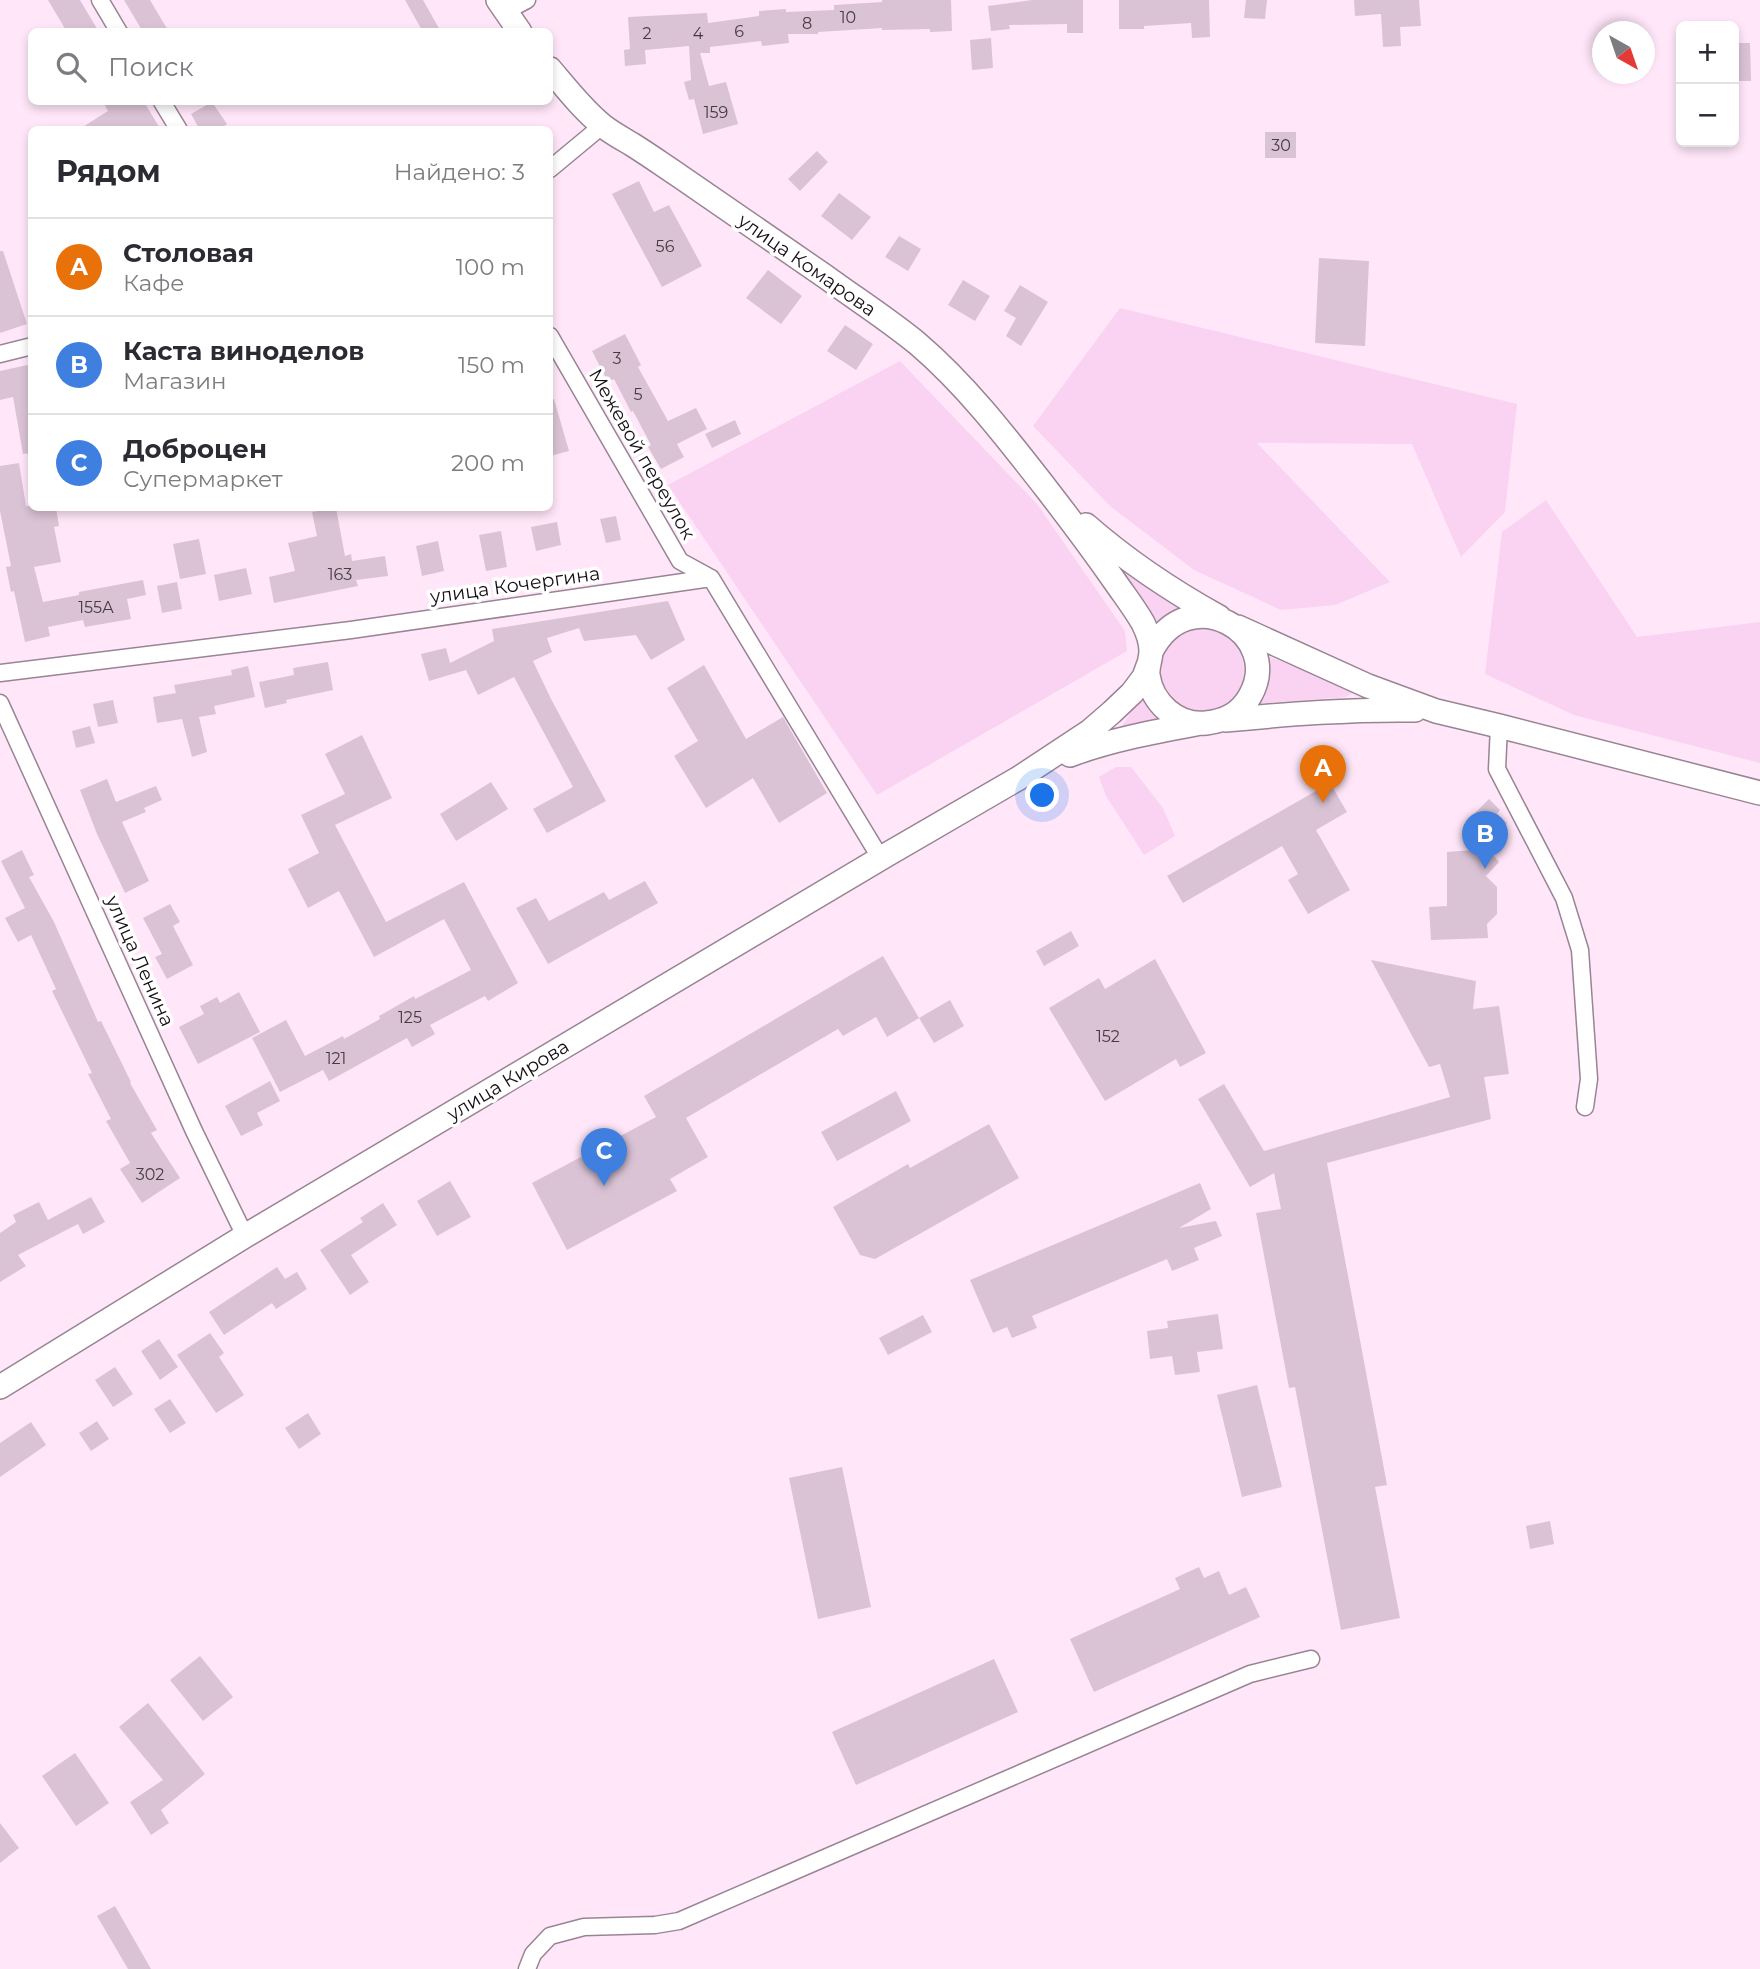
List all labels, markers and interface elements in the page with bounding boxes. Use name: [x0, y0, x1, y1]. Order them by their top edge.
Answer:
house number: 10: [840, 8, 856, 27]
house number: 8: [802, 14, 812, 33]
north arrow: [1592, 21, 1655, 84]
map controls: [1676, 21, 1739, 147]
button: +: [1676, 21, 1739, 84]
house number: 6: [734, 22, 744, 41]
house number: 2: [642, 24, 652, 43]
house number: 4: [693, 24, 704, 43]
search box: [28, 28, 553, 105]
icon: search: [52, 48, 90, 86]
text: Поиск: [108, 51, 194, 83]
button: −: [1676, 84, 1739, 147]
house number: 159: [704, 103, 728, 122]
house number: 30: [1271, 136, 1291, 155]
text: Рядом: [56, 153, 161, 190]
text: Найдено: 3: [394, 158, 525, 186]
street label: улица Комарова: [733, 208, 880, 321]
text: Столовая: [123, 237, 254, 269]
house number: 56: [656, 237, 675, 256]
text: A: [70, 253, 88, 281]
text: 100 m: [456, 253, 525, 281]
text: Кафе: [123, 269, 184, 297]
text: Каста виноделов: [123, 335, 364, 367]
house number: 3: [612, 349, 622, 368]
text: B: [70, 351, 88, 379]
text: 150 m: [458, 351, 525, 379]
street label: Межевой переулок: [584, 365, 700, 543]
text: Магазин: [123, 367, 227, 395]
house number: 5: [633, 385, 643, 404]
text: Доброцен: [123, 433, 267, 465]
text: C: [71, 449, 87, 477]
text: 200 m: [451, 449, 525, 477]
text: Супермаркет: [123, 465, 283, 493]
street label: улица Кочергина: [428, 562, 601, 608]
house number: 163: [328, 565, 352, 584]
house number: 155А: [78, 598, 114, 617]
pin: A: [1300, 745, 1346, 803]
your location: [1025, 778, 1059, 812]
pin: B: [1462, 811, 1508, 869]
street label: улица Ленина: [100, 891, 179, 1030]
house number: 125: [398, 1008, 422, 1027]
house number: 152: [1096, 1027, 1120, 1046]
street label: улица Кирова: [442, 1035, 573, 1126]
house number: 121: [326, 1049, 346, 1068]
pin: C: [581, 1128, 627, 1186]
house number: 302: [136, 1165, 164, 1184]

